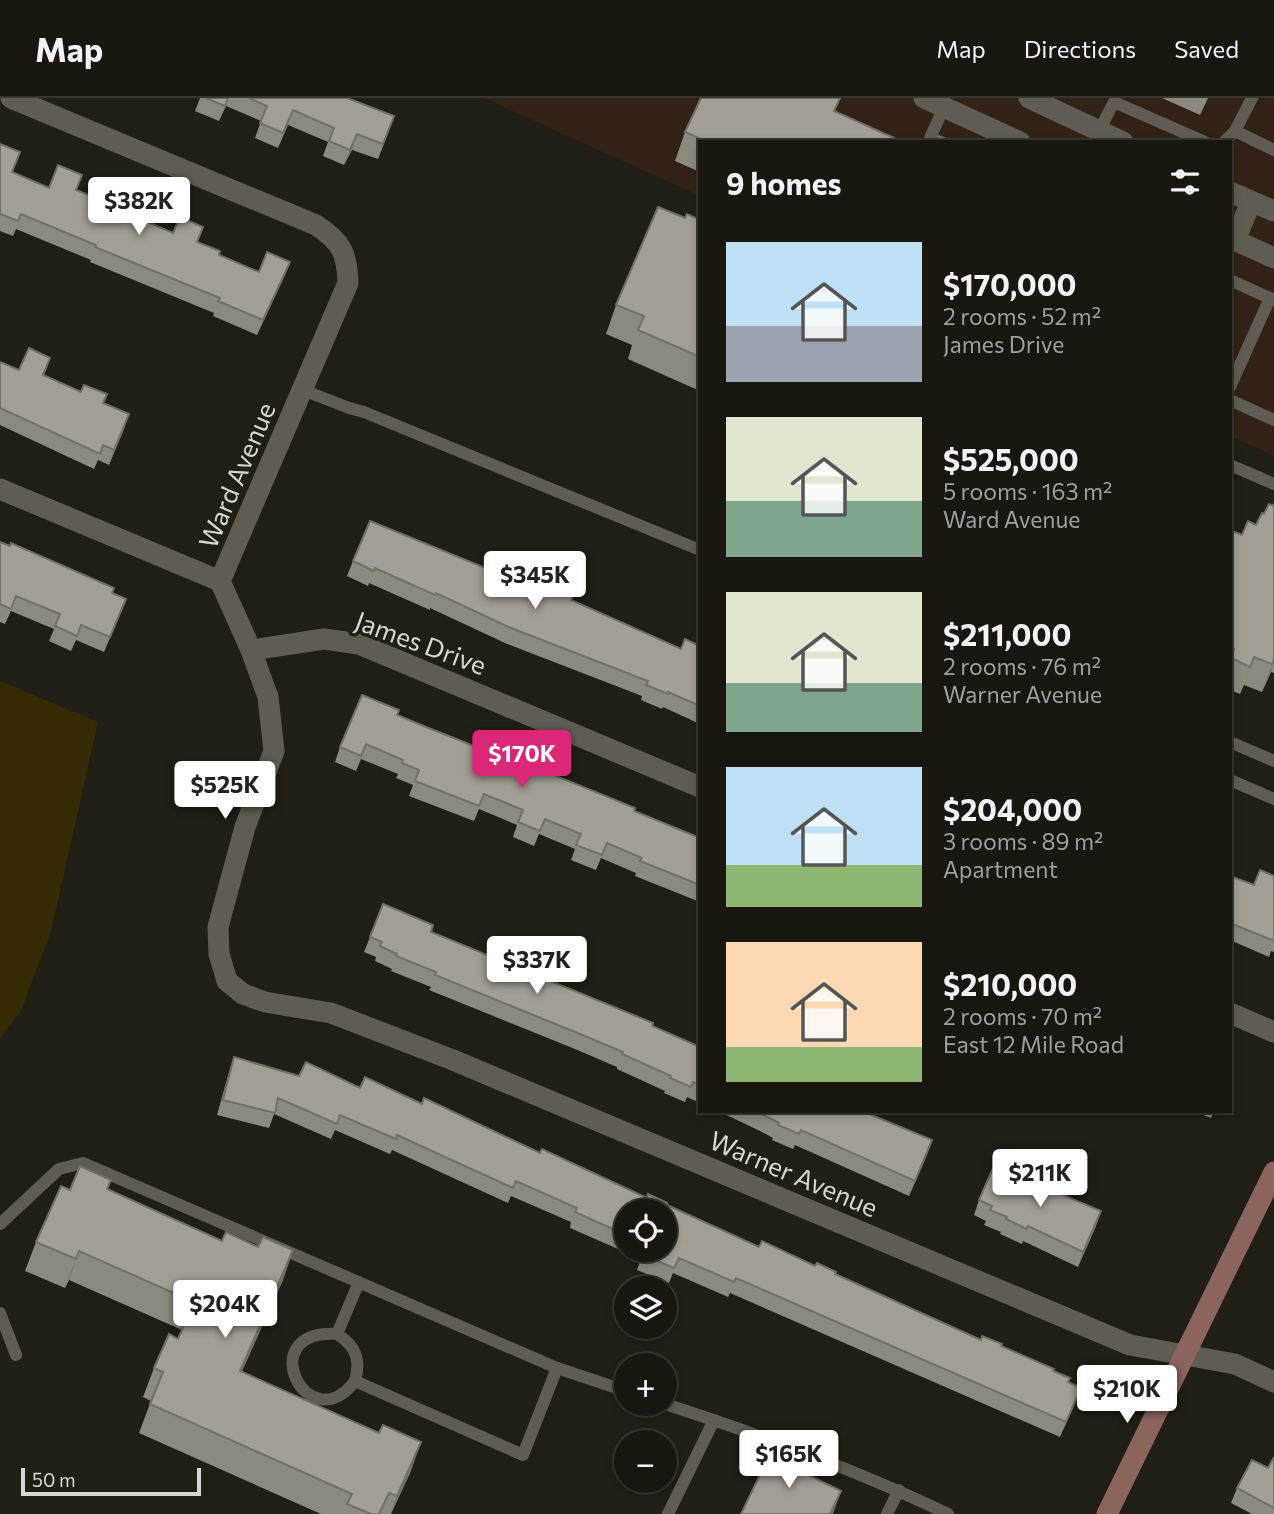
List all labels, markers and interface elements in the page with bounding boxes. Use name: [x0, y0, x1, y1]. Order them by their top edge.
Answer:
text: Map: [35, 28, 103, 69]
text: Map: [936, 34, 986, 63]
text: Directions: [1024, 34, 1136, 63]
text: Saved: [1174, 34, 1239, 63]
icon: filters: [1166, 163, 1204, 201]
text: 9 homes: [726, 164, 841, 201]
pin: $382K: [90, 178, 188, 237]
text: $382K: [104, 186, 174, 214]
text: $170,000: [943, 265, 1077, 302]
icon: home: [782, 270, 866, 354]
text: 2 rooms · 52 m²: [943, 302, 1101, 330]
text: James Drive: [943, 330, 1064, 358]
street label: Ward Avenue: [191, 397, 281, 553]
text: $525,000: [943, 440, 1079, 477]
icon: home: [782, 445, 866, 529]
text: 5 rooms · 163 m²: [943, 477, 1112, 505]
text: Ward Avenue: [943, 505, 1080, 533]
pin: $345K: [486, 552, 584, 611]
text: $345K: [500, 560, 570, 588]
street label: James Drive: [351, 604, 491, 680]
text: $211,000: [943, 615, 1071, 652]
icon: home: [782, 620, 866, 704]
text: 2 rooms · 76 m²: [943, 652, 1101, 680]
text: Warner Avenue: [943, 680, 1102, 708]
pin: $170K: [473, 730, 571, 790]
text: $170K: [488, 739, 556, 767]
pin: $525K: [176, 762, 274, 821]
text: $525K: [190, 770, 260, 798]
text: $204,000: [943, 790, 1082, 827]
icon: home: [782, 795, 866, 879]
text: 3 rooms · 89 m²: [943, 827, 1103, 855]
text: Apartment: [943, 855, 1058, 883]
pin: $337K: [488, 936, 586, 996]
text: $337K: [503, 945, 571, 973]
text: $210,000: [943, 965, 1077, 1002]
icon: home: [782, 970, 866, 1054]
text: 2 rooms · 70 m²: [943, 1002, 1102, 1030]
text: East 12 Mile Road: [943, 1030, 1124, 1058]
street label: Warner Avenue: [705, 1124, 883, 1222]
pin: $211K: [991, 1150, 1089, 1209]
text: $211K: [1008, 1158, 1072, 1186]
map controls: [614, 1199, 677, 1493]
button: locate: [614, 1199, 677, 1262]
button: layers: [614, 1276, 677, 1339]
pin: $204K: [176, 1280, 274, 1340]
text: $204K: [189, 1289, 261, 1317]
button: +: [614, 1353, 677, 1416]
pin: $210K: [1078, 1366, 1176, 1425]
text: $210K: [1093, 1374, 1161, 1402]
button: −: [614, 1430, 677, 1493]
pin: $165K: [740, 1430, 838, 1490]
text: $165K: [755, 1439, 823, 1467]
scale bar: [21, 1465, 201, 1497]
text: 50 m: [32, 1468, 76, 1491]

